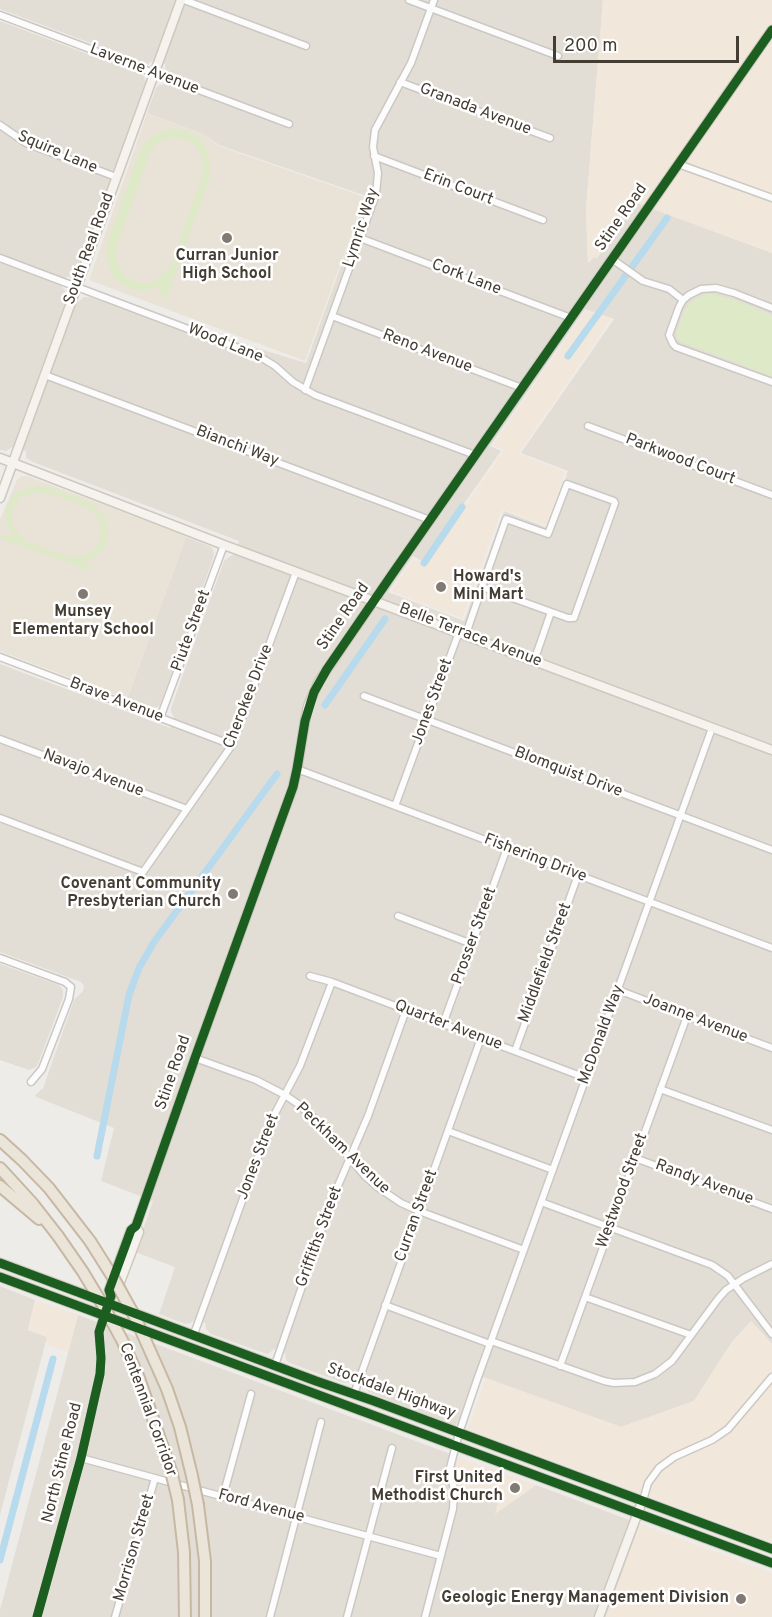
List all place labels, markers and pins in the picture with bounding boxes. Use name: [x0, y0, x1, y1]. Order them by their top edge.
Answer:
marker: Curran Junior High School: [220, 231, 234, 245]
place label: Curran Junior High School: [175, 247, 279, 285]
place label: Howard's Mini Mart: [453, 568, 523, 606]
marker: Howard's Mini Mart: [434, 580, 448, 594]
marker: Munsey Elementary School: [76, 587, 90, 601]
place label: Munsey Elementary School: [12, 603, 154, 641]
place label: Covenant Community Presbyterian Church: [61, 875, 221, 913]
marker: Covenant Community Presbyterian Church: [226, 887, 240, 901]
place label: First United Methodist Church: [371, 1469, 503, 1507]
marker: First United Methodist Church: [508, 1481, 522, 1495]
place label: Geologic Energy Management Division: [441, 1589, 729, 1609]
marker: Geologic Energy Management Division: [734, 1592, 748, 1606]

